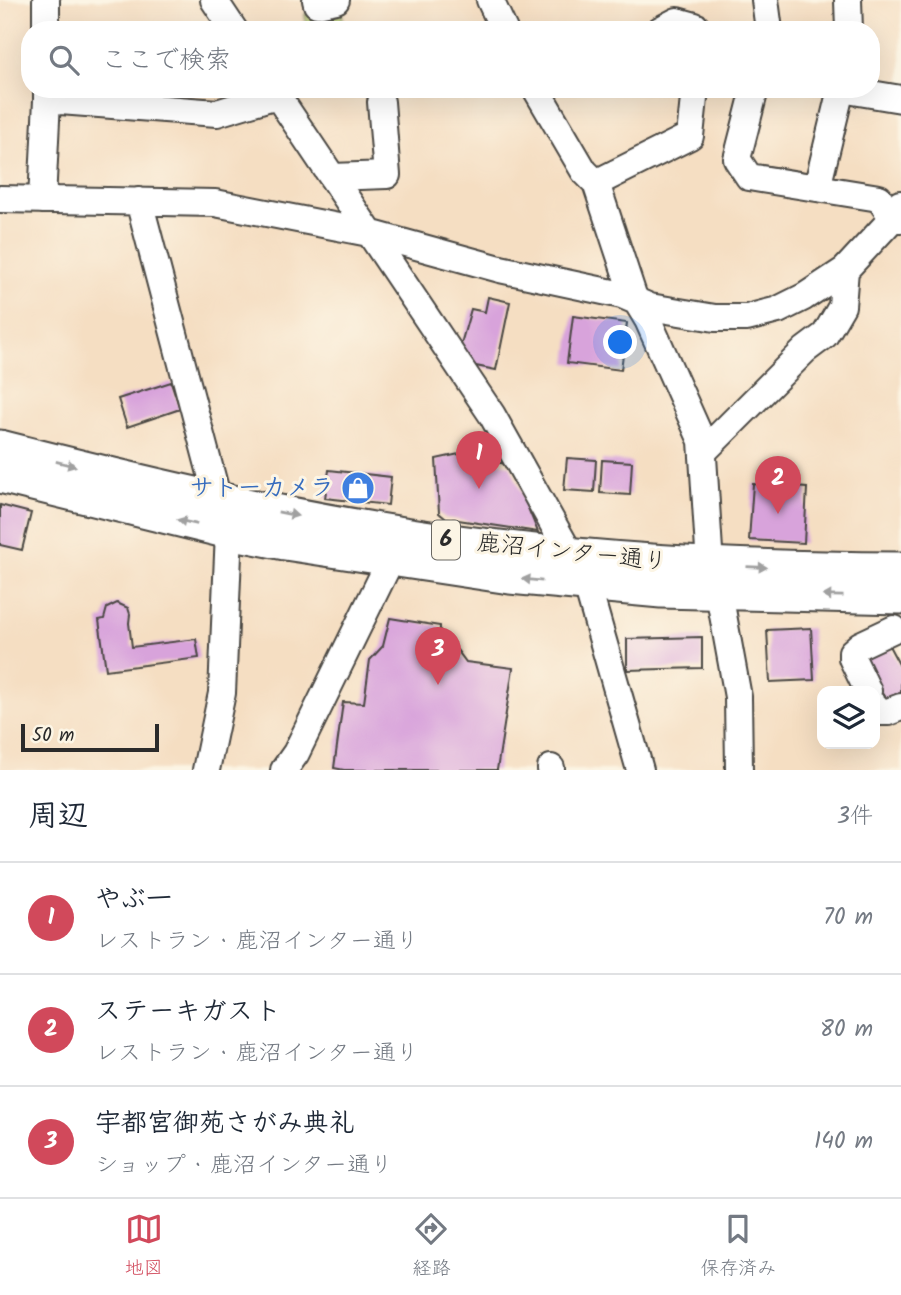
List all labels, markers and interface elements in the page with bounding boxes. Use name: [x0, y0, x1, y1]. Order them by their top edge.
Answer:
search box: [21, 21, 880, 98]
text: ここで検索: [101, 40, 231, 82]
icon: search: [45, 41, 83, 79]
your location: [603, 325, 637, 359]
pin: 1: [456, 431, 502, 489]
pin: 2: [755, 456, 801, 514]
one-way arrow: [55, 459, 77, 470]
place label: サトーカメラ: [190, 469, 334, 508]
shop icon: サトーカメラ: [339, 469, 377, 507]
one-way arrow: [277, 508, 299, 519]
one-way arrow: [176, 516, 198, 527]
road number: 6: [432, 520, 460, 560]
street label: 鹿沼インター通り: [475, 524, 669, 582]
one-way arrow: [746, 561, 768, 573]
one-way arrow: [521, 574, 543, 585]
one-way arrow: [822, 590, 844, 601]
pin: 3: [415, 627, 461, 685]
map controls: [817, 686, 880, 749]
button: layers: [817, 686, 880, 749]
scale bar: [21, 721, 159, 753]
text: 50 m: [32, 721, 74, 751]
text: 周辺: [28, 793, 88, 841]
text: 3件: [837, 799, 873, 835]
text: やぶ一: [95, 879, 172, 921]
text: 1: [48, 900, 54, 936]
text: 70 m: [823, 900, 873, 936]
text: レストラン · 鹿沼インター通り: [95, 924, 419, 960]
text: ステーキガスト: [95, 991, 281, 1033]
text: 2: [44, 1012, 58, 1048]
text: 80 m: [820, 1012, 873, 1048]
text: レストラン · 鹿沼インター通り: [95, 1036, 419, 1072]
text: 宇都宮御苑さがみ典礼: [95, 1103, 355, 1145]
text: 3: [45, 1124, 57, 1160]
text: 140 m: [814, 1124, 873, 1160]
text: ショップ · 鹿沼インター通り: [95, 1148, 393, 1184]
tab: 地図: [125, 1210, 163, 1284]
tab: 経路: [412, 1210, 450, 1284]
tab: 保存済み: [700, 1210, 776, 1284]

